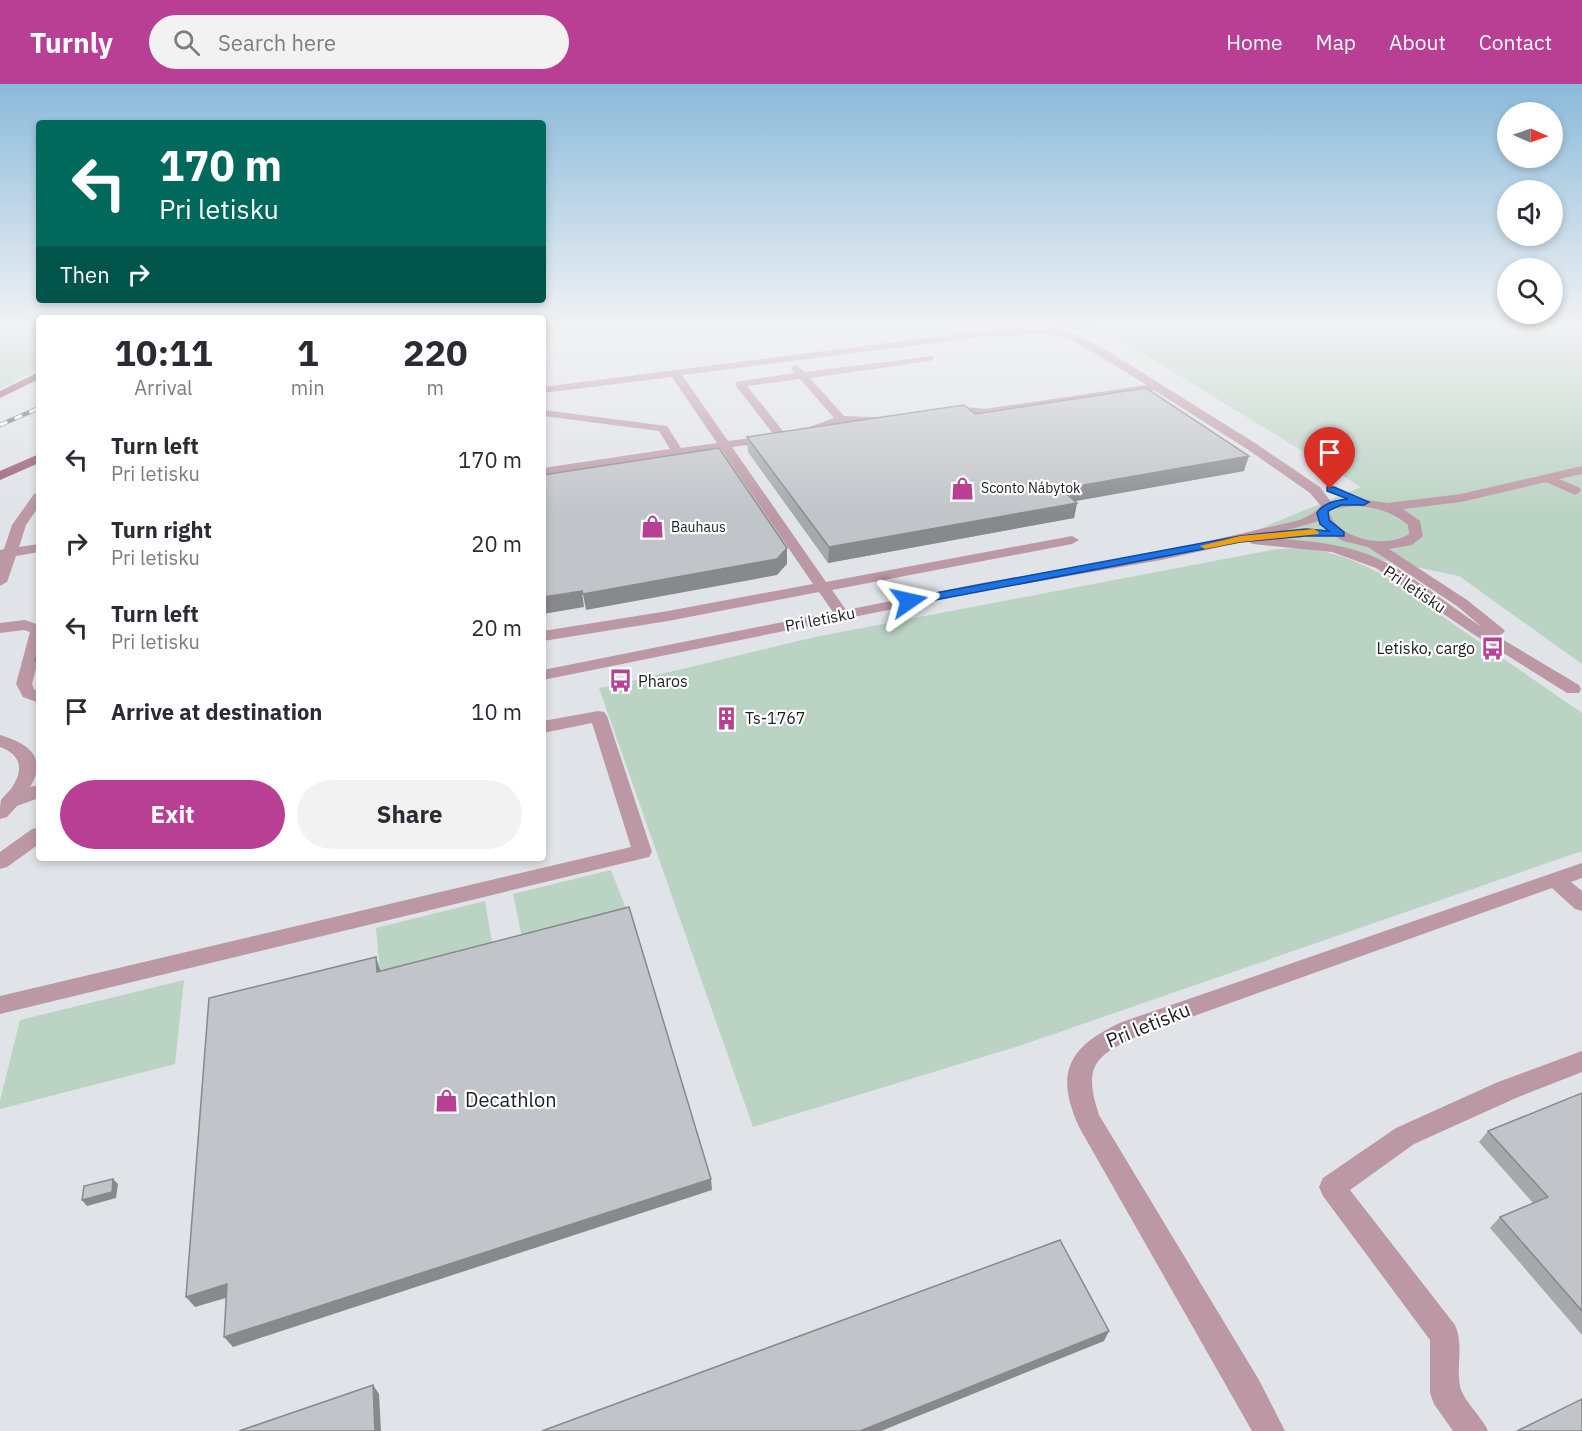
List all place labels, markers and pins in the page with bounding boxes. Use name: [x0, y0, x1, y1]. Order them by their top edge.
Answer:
pin: [1304, 427, 1355, 489]
shop icon: Sconto Nábytok: [950, 475, 976, 501]
place label: Sconto Nábytok: [981, 479, 1081, 497]
shop icon: Bauhaus: [640, 514, 666, 540]
place label: Bauhaus: [671, 518, 726, 536]
bus stop icon: Letisko, cargo: [1480, 635, 1506, 661]
place label: Letisko, cargo: [1377, 638, 1475, 658]
bus stop icon: Pharos: [607, 668, 633, 694]
place label: Pharos: [638, 671, 688, 691]
building icon: Ts-1767: [714, 705, 740, 731]
place label: Ts-1767: [745, 708, 805, 728]
place label: Decathlon: [465, 1086, 557, 1113]
shop icon: Decathlon: [434, 1087, 460, 1113]

